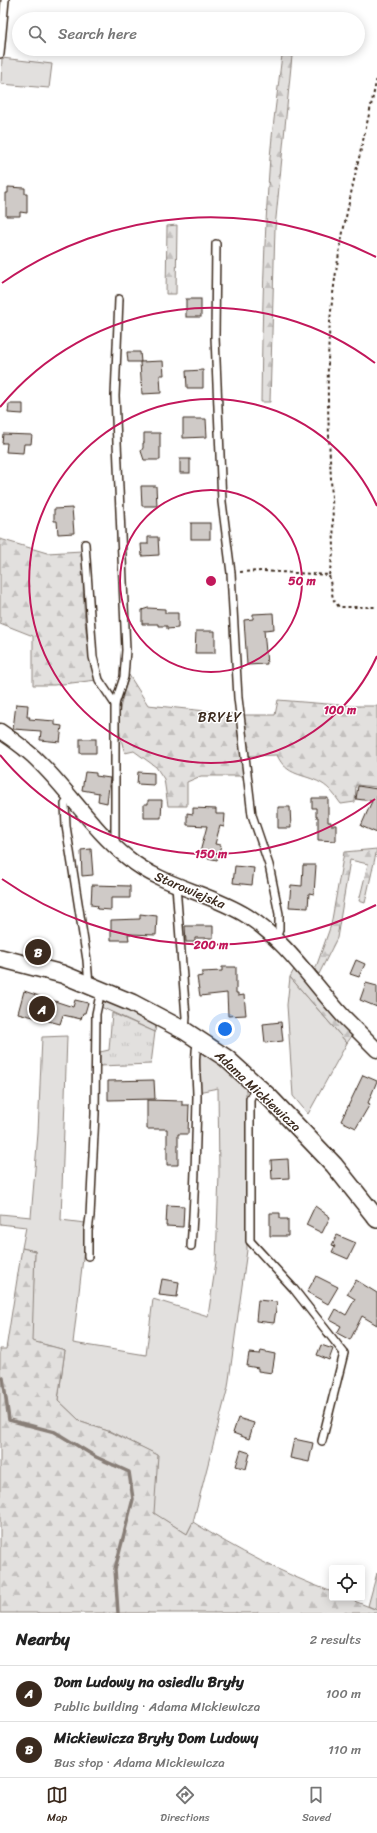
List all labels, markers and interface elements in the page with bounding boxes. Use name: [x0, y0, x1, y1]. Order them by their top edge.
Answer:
search box: [12, 12, 365, 56]
text: Search here: [58, 21, 137, 47]
icon: search: [26, 23, 48, 45]
text: 50 m: [288, 570, 316, 592]
centre of rings: [204, 574, 218, 588]
text: 100 m: [324, 699, 357, 721]
district label: BRYŁY: [198, 705, 242, 730]
text: 150 m: [195, 843, 228, 865]
street label: Starowiejska: [151, 865, 230, 915]
text: 200 m: [193, 934, 229, 956]
pin: B: [25, 937, 51, 967]
pin: A: [29, 994, 55, 1024]
your location: [215, 1019, 235, 1039]
street label: Adama Mickiewicza: [209, 1044, 307, 1138]
map controls: [329, 1565, 365, 1601]
button: locate: [329, 1565, 365, 1601]
text: Nearby: [16, 1624, 70, 1654]
text: 2 results: [310, 1628, 361, 1651]
text: Dom Ludowy na osiedlu Bryły: [54, 1669, 244, 1695]
text: A: [25, 1682, 33, 1705]
text: 100 m: [326, 1682, 361, 1705]
text: Public building · Adama Mickiewicza: [54, 1695, 260, 1718]
text: Mickiewicza Bryły Dom Ludowy: [54, 1725, 258, 1751]
text: B: [25, 1738, 33, 1761]
text: 110 m: [328, 1738, 361, 1761]
text: Bus stop · Adama Mickiewicza: [54, 1751, 225, 1774]
tab: Map: [46, 1784, 68, 1827]
tab: Directions: [160, 1784, 210, 1827]
tab: Saved: [302, 1784, 331, 1827]

